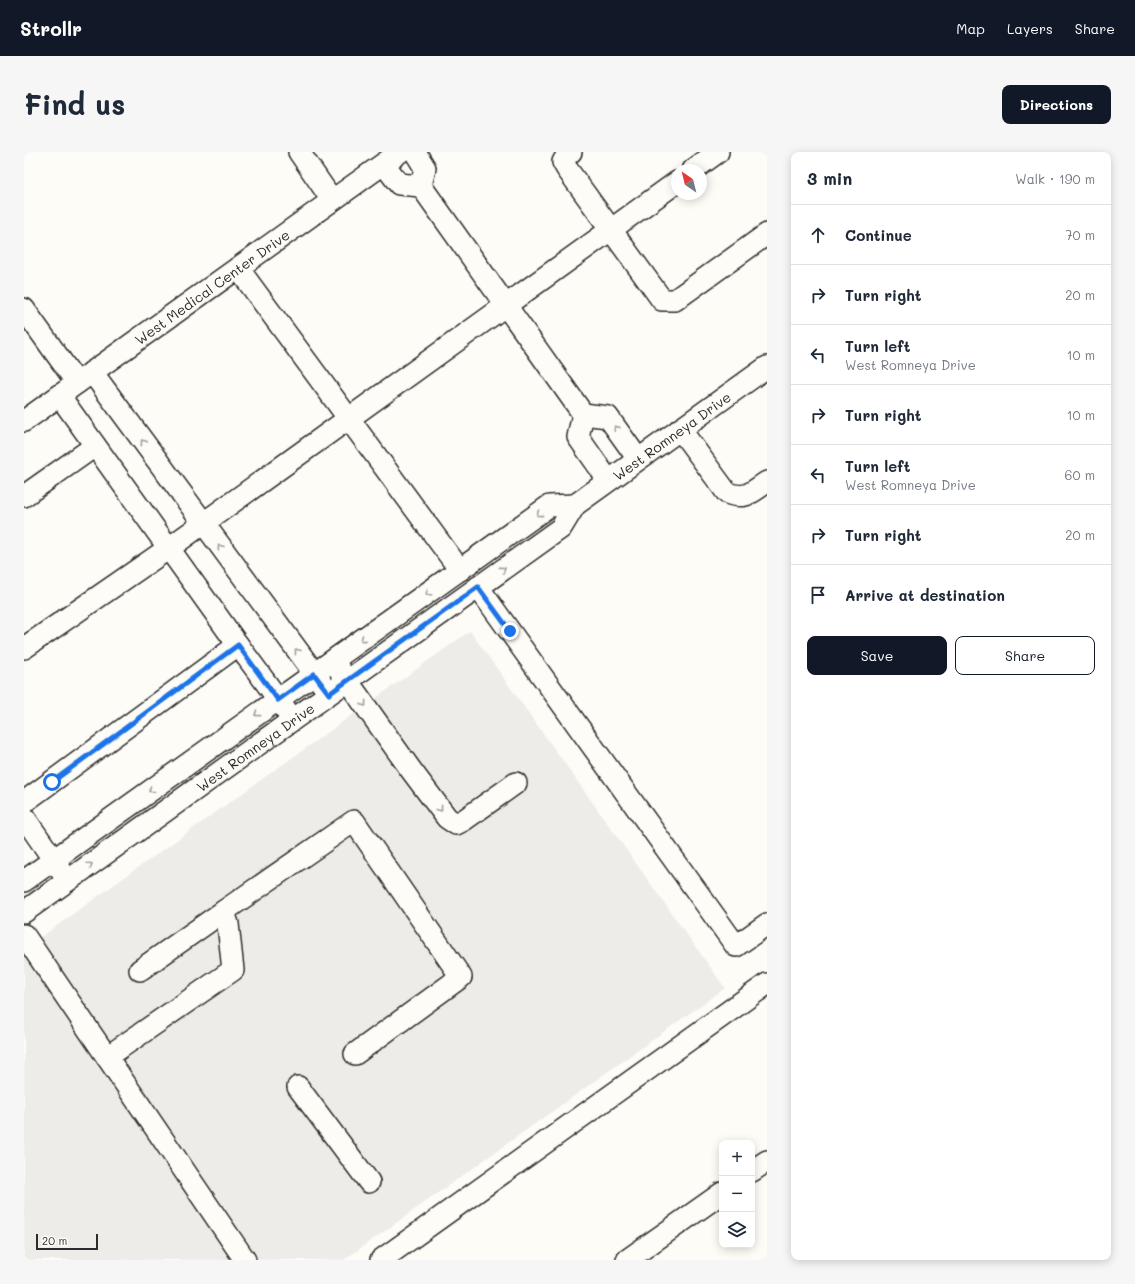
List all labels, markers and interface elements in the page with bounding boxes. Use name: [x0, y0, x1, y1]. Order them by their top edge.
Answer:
text: Strollr: [20, 16, 82, 41]
text: Map: [956, 19, 985, 38]
text: Layers: [1007, 19, 1053, 38]
text: Share: [1075, 19, 1115, 38]
button: Directions: [1002, 85, 1111, 124]
text: Find us: [24, 86, 125, 122]
north arrow: [671, 164, 707, 200]
text: 3 min: [807, 167, 852, 189]
text: Walk · 190 m: [1015, 170, 1095, 187]
icon: ahead: [807, 224, 829, 246]
street label: West Medical Center Drive: [131, 225, 293, 349]
text: Continue: [845, 225, 912, 245]
text: 70 m: [1065, 226, 1095, 243]
icon: right: [807, 284, 829, 306]
text: Turn right: [845, 285, 922, 305]
text: 20 m: [1065, 286, 1095, 303]
text: Turn left: [845, 336, 910, 356]
icon: left: [807, 344, 829, 366]
text: 10 m: [1067, 346, 1095, 363]
text: West Romneya Drive: [845, 356, 976, 373]
street label: West Romneya Drive: [609, 387, 734, 484]
icon: right: [807, 404, 829, 426]
text: Turn right: [845, 405, 922, 425]
text: 10 m: [1067, 406, 1095, 423]
one-way arrow: [613, 425, 621, 432]
one-way arrow: [141, 439, 148, 446]
text: Turn left: [845, 456, 910, 476]
icon: left: [807, 464, 829, 486]
text: 60 m: [1065, 466, 1095, 483]
text: West Romneya Drive: [845, 476, 976, 493]
one-way arrow: [536, 509, 543, 516]
icon: right: [807, 524, 829, 546]
text: Turn right: [845, 525, 922, 545]
text: 20 m: [1065, 526, 1095, 543]
one-way arrow: [218, 544, 225, 551]
one-way arrow: [499, 566, 506, 574]
icon: arrive: [807, 584, 829, 606]
text: Arrive at destination: [845, 585, 1005, 605]
one-way arrow: [425, 588, 432, 596]
route end: [501, 622, 519, 640]
one-way arrow: [361, 634, 368, 641]
button: Save: [807, 636, 947, 675]
button: Share: [955, 636, 1095, 675]
one-way arrow: [295, 649, 302, 656]
street label: West Romneya Drive: [192, 698, 318, 796]
one-way arrow: [359, 699, 366, 706]
one-way arrow: [255, 709, 262, 716]
route start: [43, 773, 61, 791]
one-way arrow: [149, 785, 156, 792]
one-way arrow: [435, 805, 443, 812]
one-way arrow: [86, 862, 93, 870]
map controls: [719, 1140, 755, 1248]
button: +: [719, 1140, 755, 1176]
button: −: [719, 1176, 755, 1212]
button: layers: [719, 1212, 755, 1248]
scale bar: [36, 1232, 98, 1251]
text: 20 m: [42, 1233, 67, 1248]

